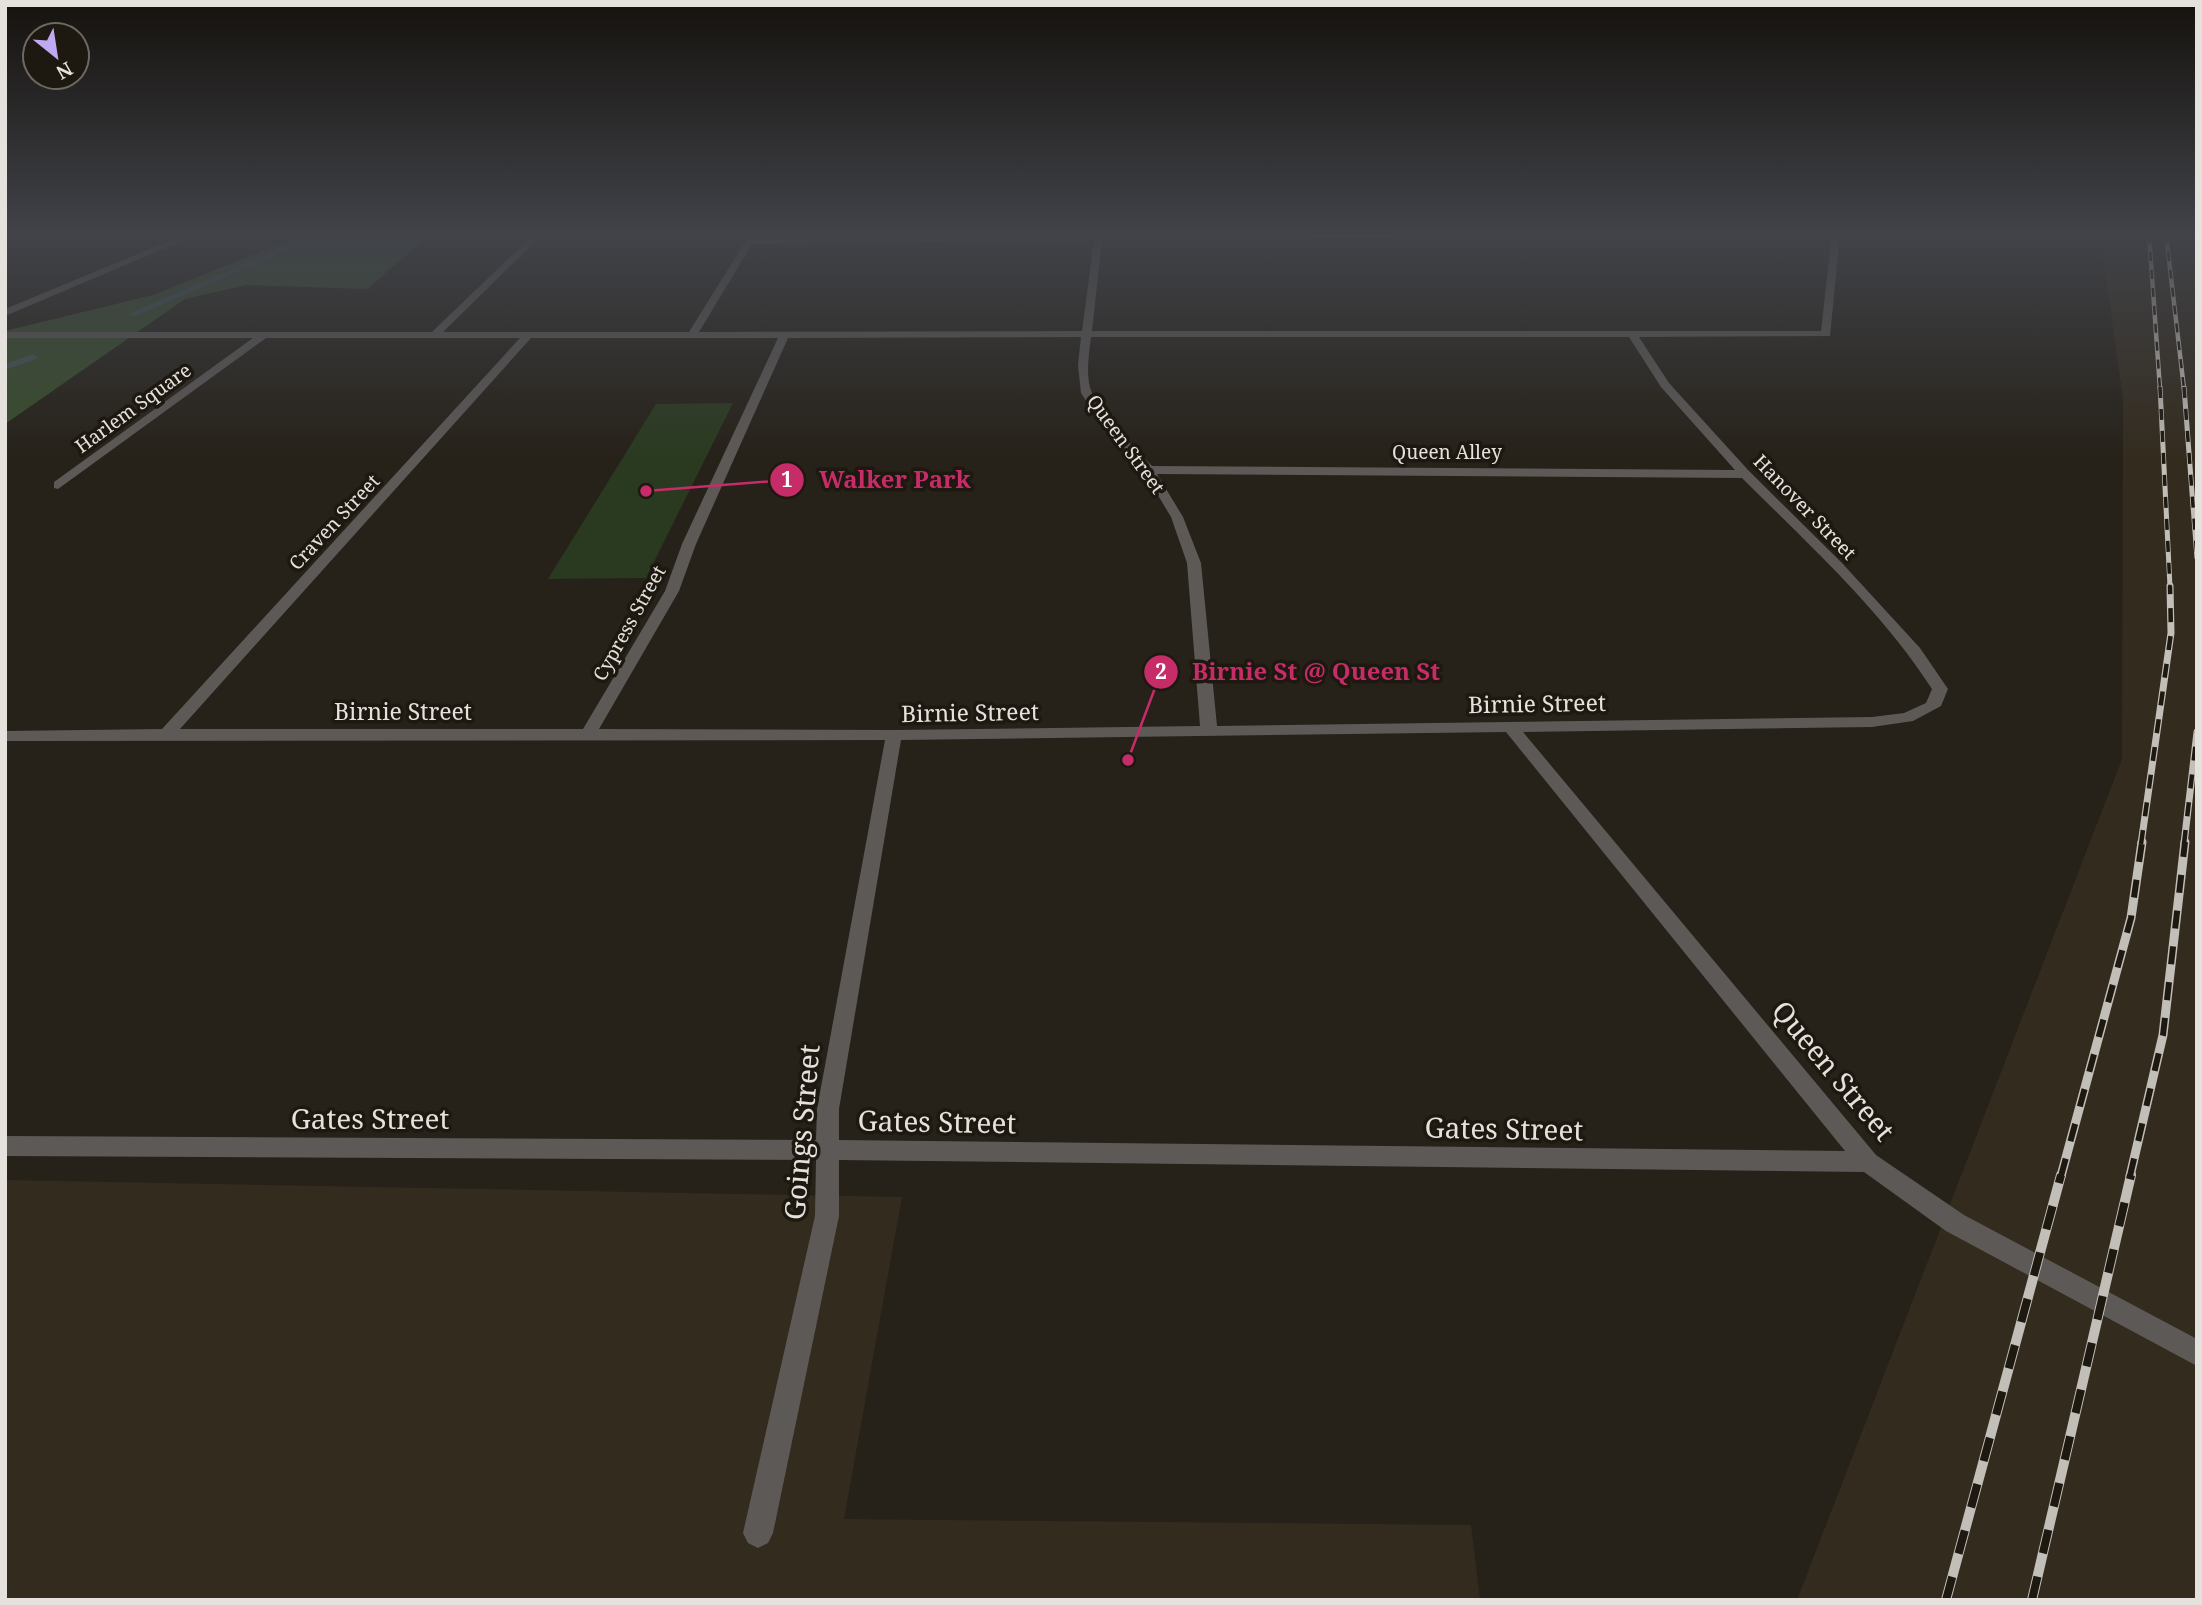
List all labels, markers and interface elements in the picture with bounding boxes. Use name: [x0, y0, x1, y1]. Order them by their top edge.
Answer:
north arrow: [21, 21, 91, 91]
text: N: [51, 56, 77, 86]
street label: Harlem Square: [70, 357, 196, 459]
street label: Queen Street: [1081, 389, 1171, 499]
street label: Queen Alley: [1392, 439, 1502, 465]
street label: Hanover Street: [1748, 449, 1862, 566]
callout: Walker Park: [770, 457, 985, 502]
text: Walker Park: [819, 462, 972, 495]
text: 1: [781, 465, 793, 493]
street label: Craven Street: [283, 468, 385, 576]
street label: Cypress Street: [587, 560, 672, 685]
callout: Birnie St @ Queen St: [1143, 649, 1454, 694]
text: Birnie St @ Queen St: [1192, 654, 1440, 687]
text: 2: [1155, 657, 1167, 685]
street label: Birnie Street: [1468, 686, 1606, 720]
street label: Birnie Street: [334, 695, 472, 727]
street label: Birnie Street: [901, 695, 1039, 729]
street label: Queen Street: [1764, 992, 1904, 1148]
street label: Goings Street: [774, 1042, 828, 1221]
street label: Gates Street: [291, 1099, 449, 1137]
street label: Gates Street: [857, 1101, 1017, 1141]
street label: Gates Street: [1424, 1108, 1584, 1148]

